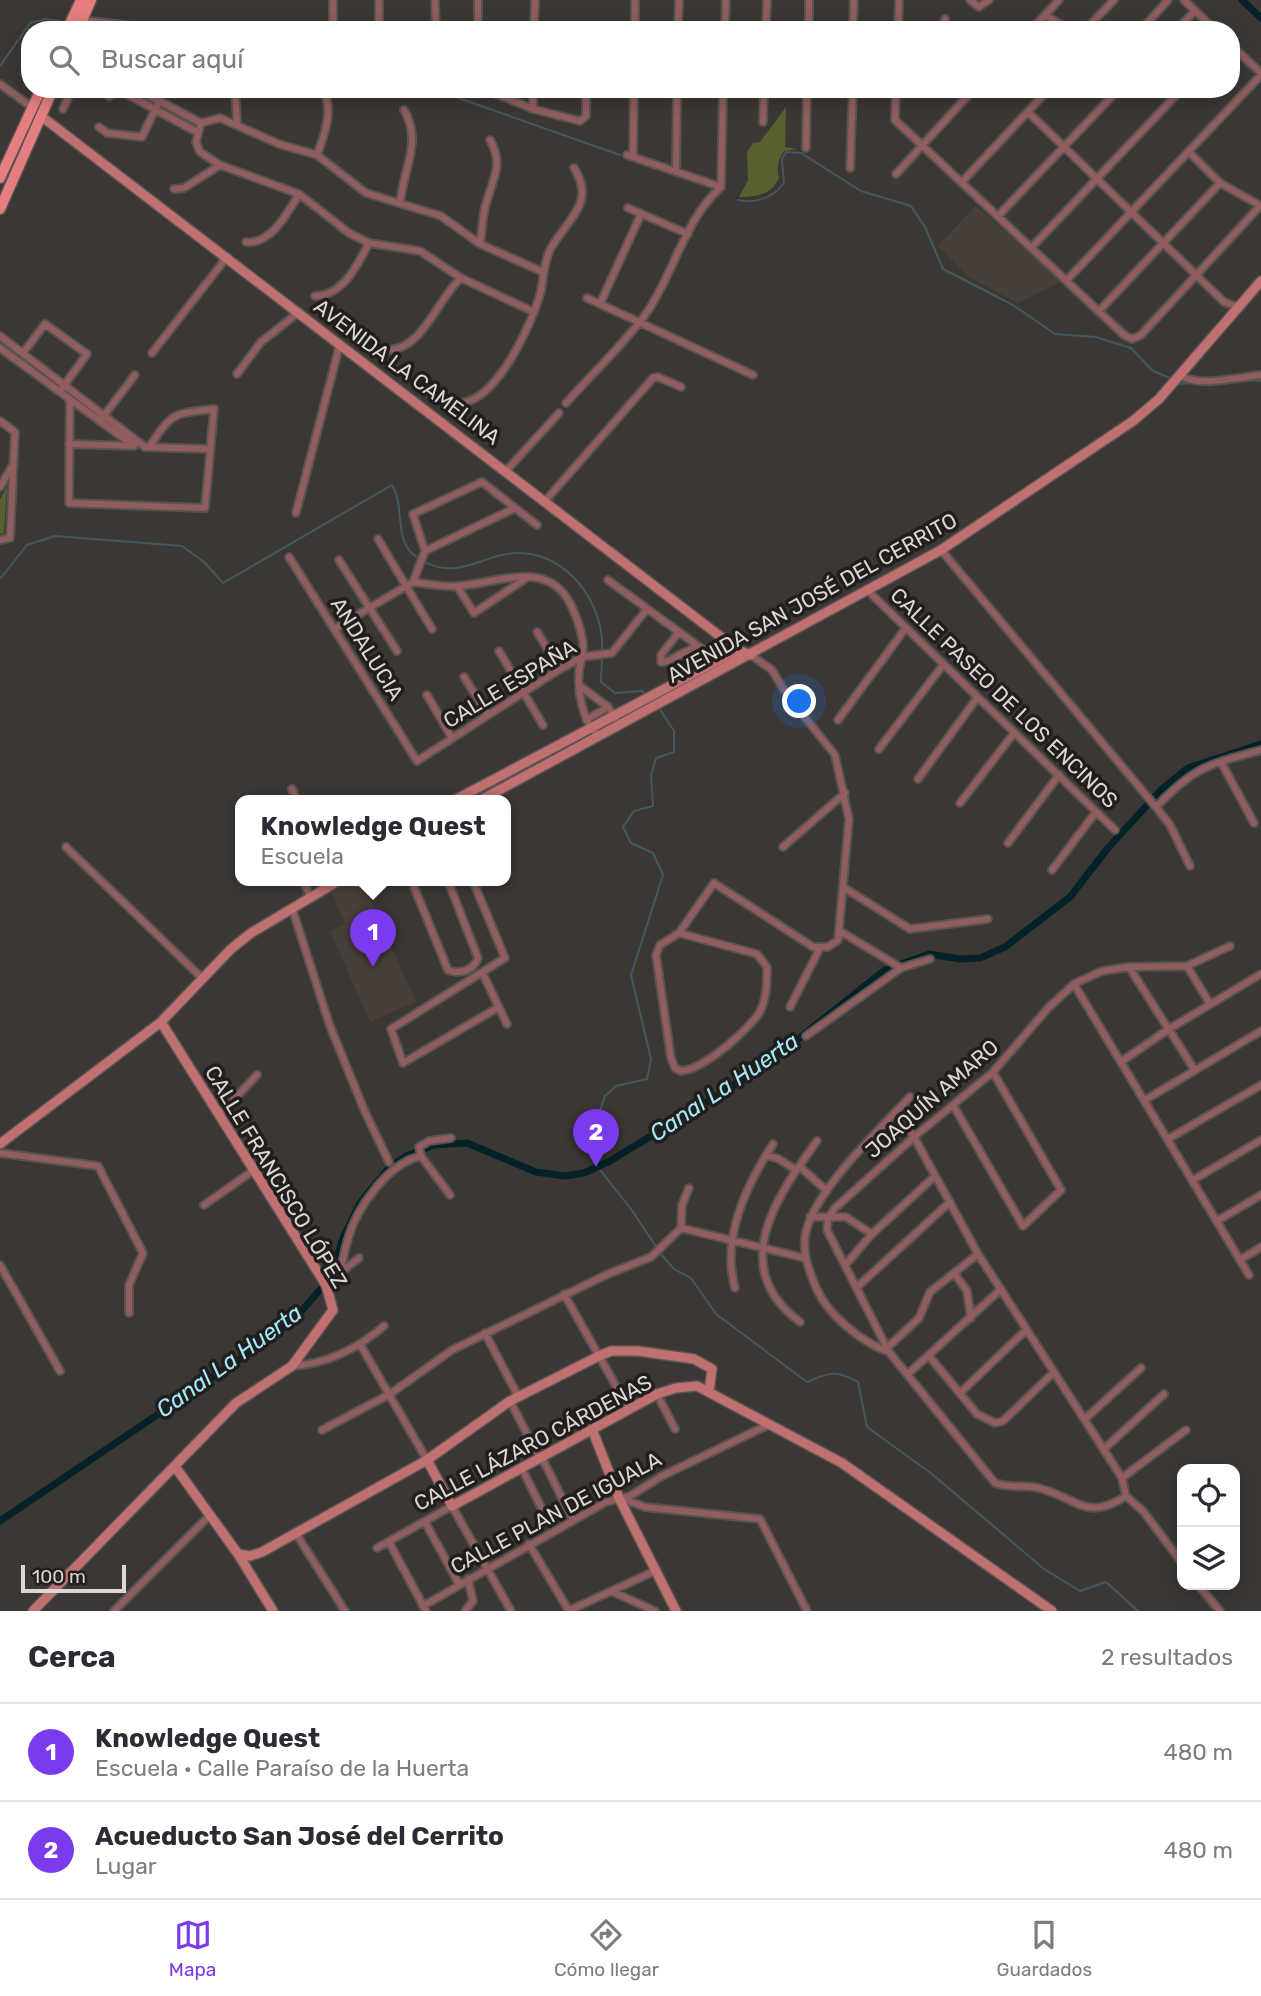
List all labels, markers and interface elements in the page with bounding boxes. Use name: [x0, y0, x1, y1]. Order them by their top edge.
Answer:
search box: [21, 21, 1240, 98]
icon: search: [45, 41, 83, 79]
text: Buscar aquí: [101, 44, 243, 75]
street label: AVENIDA LA CAMELINA: [309, 293, 505, 450]
street label: AVENIDA SAN JOSÉ DEL CERRITO: [662, 507, 961, 688]
street label: CALLE PASEO DE LOS ENCINOS: [886, 582, 1123, 813]
street label: ANDALUCIA: [326, 593, 409, 705]
street label: CALLE ESPAÑA: [439, 634, 581, 733]
your location: [782, 684, 816, 718]
popup: [235, 795, 511, 886]
text: Knowledge Quest: [260, 811, 486, 842]
text: Escuela: [260, 842, 344, 870]
pin: 1: [350, 909, 396, 967]
water label: Canal La Huerta: [644, 1027, 804, 1147]
street label: JOAQUÍN AMARO: [860, 1034, 1003, 1163]
street label: CALLE FRANCISCO LÓPEZ: [200, 1061, 353, 1292]
pin: 2: [573, 1109, 619, 1167]
water label: Canal La Huerta: [150, 1299, 308, 1423]
street label: CALLE LÁZARO CÁRDENAS: [410, 1369, 656, 1516]
street label: CALLE PLAN DE IGUALA: [446, 1446, 666, 1579]
map controls: [1177, 1464, 1240, 1590]
button: locate: [1177, 1464, 1240, 1527]
button: layers: [1177, 1527, 1240, 1590]
scale bar: [21, 1562, 126, 1594]
text: 100 m: [32, 1565, 86, 1588]
text: Cerca: [28, 1639, 116, 1675]
text: 2 resultados: [1101, 1643, 1233, 1671]
text: Knowledge Quest: [95, 1723, 320, 1754]
text: 1: [45, 1738, 57, 1766]
text: 480 m: [1163, 1738, 1233, 1766]
text: Escuela · Calle Paraíso de la Huerta: [95, 1754, 469, 1782]
text: Acueducto San José del Cerrito: [95, 1821, 504, 1852]
text: 2: [44, 1836, 58, 1864]
text: 480 m: [1163, 1836, 1233, 1864]
text: Lugar: [95, 1852, 157, 1880]
tab: Mapa: [169, 1916, 216, 1981]
tab: Cómo llegar: [554, 1916, 659, 1981]
tab: Guardados: [997, 1916, 1092, 1981]

